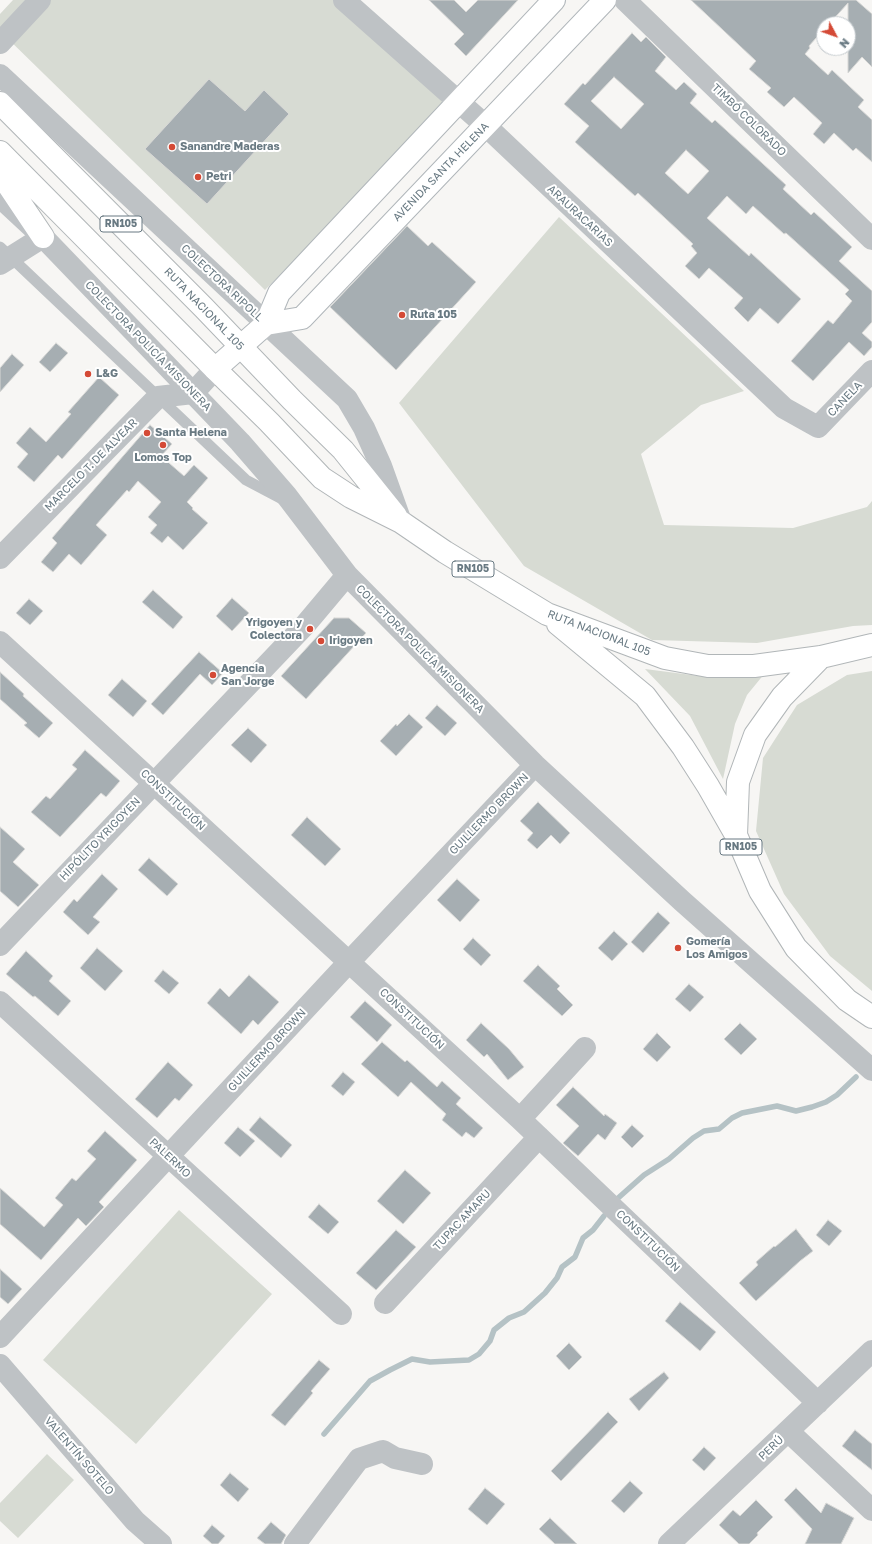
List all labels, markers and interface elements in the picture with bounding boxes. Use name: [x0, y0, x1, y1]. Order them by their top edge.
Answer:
north arrow: [816, 16, 856, 56]
text: N: [837, 36, 852, 51]
street label: TIMBÓ COLORADO: [709, 81, 789, 159]
street label: AVENIDA SANTA HELENA: [390, 120, 492, 224]
place label: Sanandre Maderas: [180, 140, 280, 154]
marker: Sanandre Maderas: [167, 142, 177, 152]
place label: Petri: [206, 170, 231, 184]
marker: Petri: [193, 172, 203, 182]
street label: ARAURACARIAS: [545, 182, 615, 250]
road number: RN105: [100, 216, 142, 232]
street label: COLECTORA RIPOLL: [178, 242, 266, 324]
street label: RUTA NACIONAL 105: [161, 265, 247, 353]
street label: COLECTORA POLICÍA MISIONERA: [82, 278, 214, 414]
place label: Ruta 105: [410, 308, 457, 322]
marker: Ruta 105: [397, 310, 407, 320]
place label: L&G: [96, 367, 118, 381]
marker: L&G: [83, 369, 93, 379]
street label: CANELA: [825, 379, 865, 419]
street label: MARCELO T. DE ALVEAR: [42, 416, 140, 514]
place label: Santa Helena: [155, 426, 227, 440]
marker: Santa Helena: [142, 428, 152, 438]
marker: Lomos Top: [158, 440, 168, 450]
place label: Lomos Top: [134, 451, 192, 465]
road number: RN105: [452, 561, 494, 577]
street label: COLECTORA POLICÍA MISIONERA: [353, 582, 487, 716]
street label: RUTA NACIONAL 105: [546, 607, 652, 659]
place label: Yrigoyen y Colectora: [246, 616, 302, 642]
marker: Yrigoyen y Colectora: [305, 624, 315, 634]
place label: Irigoyen: [329, 634, 373, 648]
marker: Irigoyen: [316, 636, 326, 646]
place label: Agencia San Jorge: [221, 662, 274, 688]
marker: Agencia San Jorge: [208, 670, 218, 680]
street label: CONSTITUCIÓN: [138, 767, 208, 833]
street label: GUILLERMO BROWN: [447, 771, 531, 857]
street label: HIPÓLITO YRIGOYEN: [57, 795, 143, 883]
road number: RN105: [720, 839, 762, 855]
place label: Gomería Los Amigos: [686, 935, 748, 961]
marker: Gomería Los Amigos: [673, 943, 683, 953]
street label: CONSTITUCIÓN: [377, 986, 447, 1052]
street label: GUILLERMO BROWN: [225, 1006, 309, 1094]
street label: PALERMO: [147, 1136, 193, 1180]
street label: TUPAC AMARU: [431, 1187, 493, 1253]
street label: CONSTITUCIÓN: [613, 1207, 683, 1275]
street label: VALENTÍN SOTELO: [42, 1414, 116, 1498]
street label: PERÚ: [756, 1433, 786, 1463]

